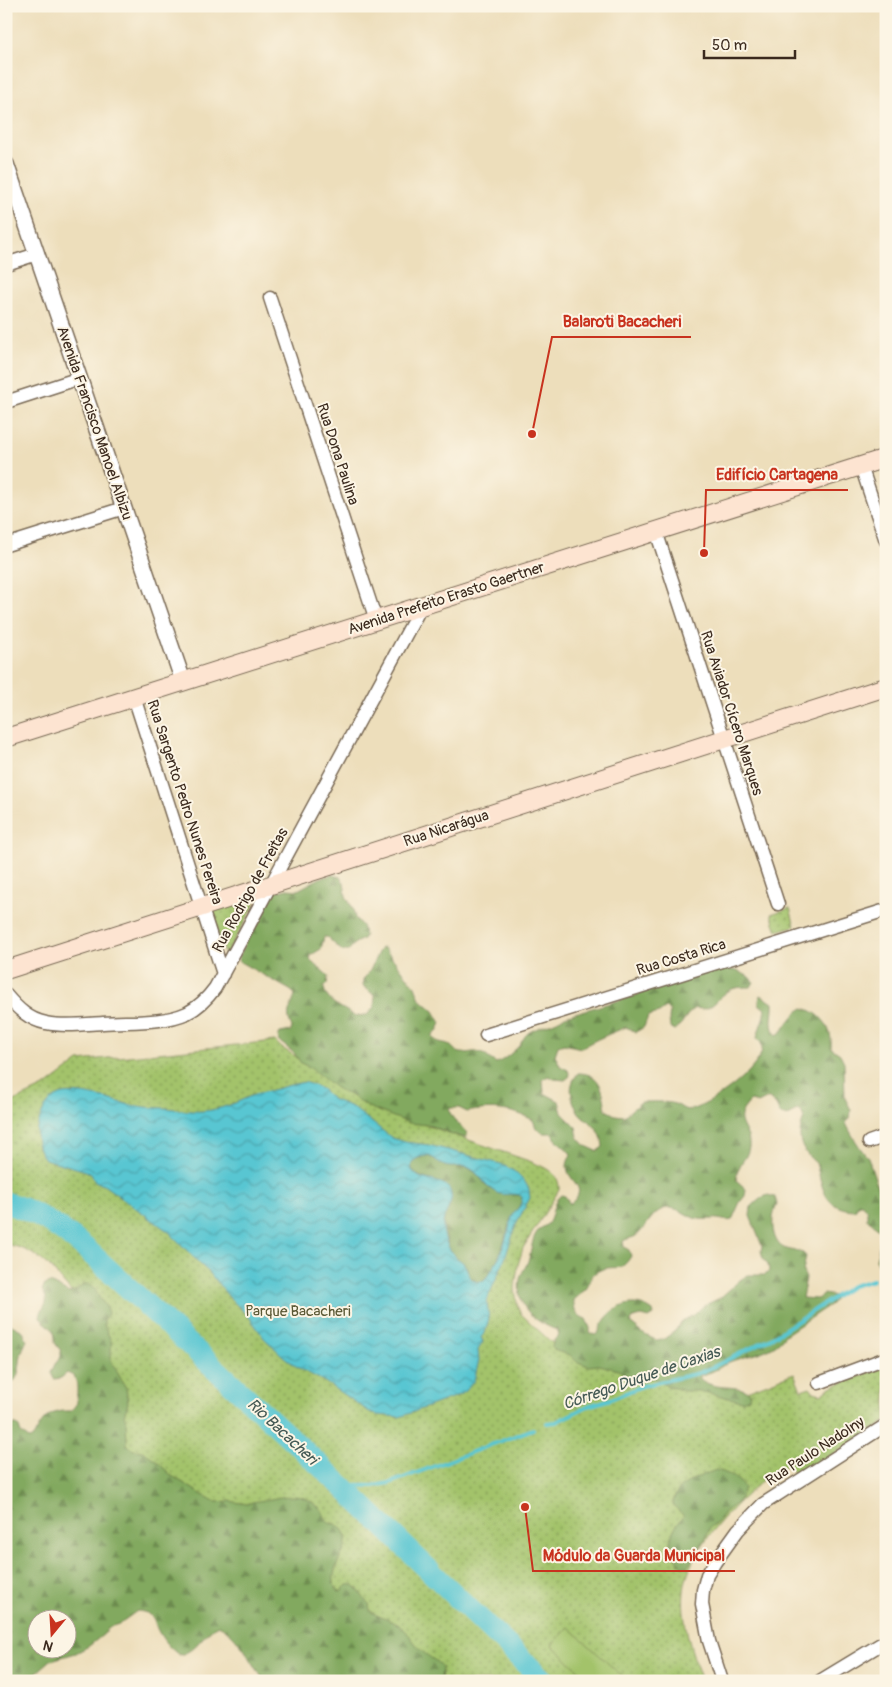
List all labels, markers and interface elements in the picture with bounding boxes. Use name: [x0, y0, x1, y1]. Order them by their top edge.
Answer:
scale bar: [704, 28, 796, 60]
text: 50 m: [712, 36, 747, 55]
callout: Balaroti Bacacheri: [552, 306, 691, 337]
text: Balaroti Bacacheri: [563, 312, 681, 332]
street label: Avenida Francisco Manoel Albizu: [52, 324, 137, 523]
street label: Rua Dona Paulina: [312, 401, 363, 507]
callout: Edifício Cartagena: [706, 459, 848, 490]
text: Edifício Cartagena: [716, 465, 839, 485]
street label: Avenida Prefeito Erasto Gaertner: [345, 557, 547, 639]
street label: Rua Aviador Cícero Marques: [696, 628, 767, 798]
street label: Rua Sargento Pedro Nunes Pereira: [142, 697, 227, 907]
street label: Rua Nicarágua: [401, 806, 491, 851]
street label: Rua Rodrigo de Freitas: [208, 824, 293, 956]
street label: Rua Costa Rica: [634, 935, 728, 980]
park label: Parque Bacacheri: [245, 1302, 351, 1321]
water label: Córrego Duque de Caxias: [560, 1341, 724, 1414]
water label: Rio Bacacheri: [243, 1394, 323, 1471]
street label: Rua Paulo Nadolny: [762, 1412, 869, 1490]
callout: Módulo da Guarda Municipal: [533, 1540, 735, 1571]
text: Módulo da Guarda Municipal: [543, 1546, 725, 1566]
north arrow: [28, 1610, 78, 1660]
text: N: [41, 1636, 55, 1655]

